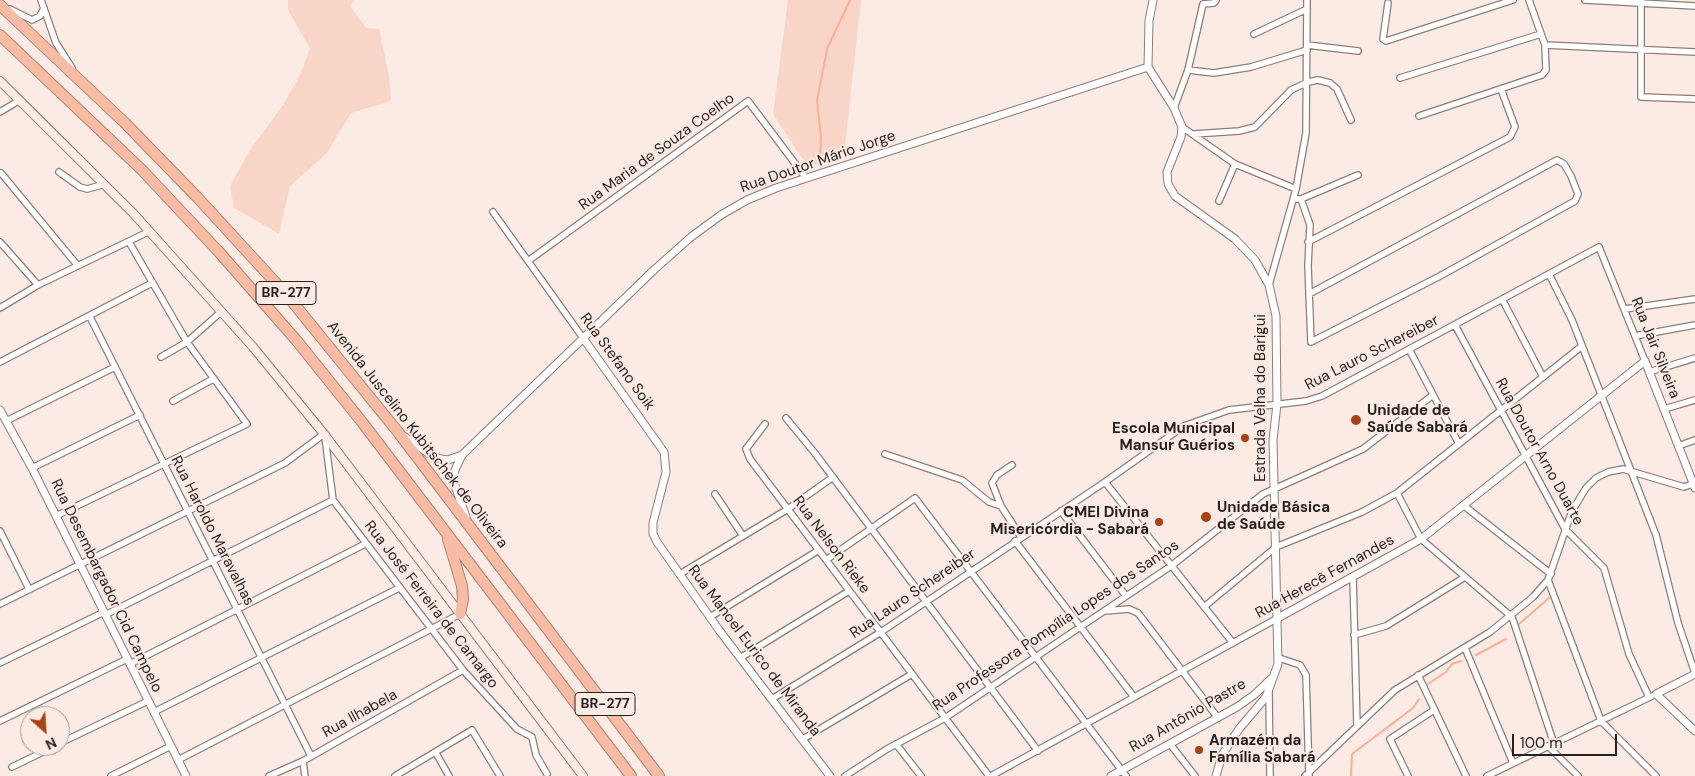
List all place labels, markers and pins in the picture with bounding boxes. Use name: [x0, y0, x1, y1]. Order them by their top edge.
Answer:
place label: Unidade de Saúde Sabará: [1367, 402, 1468, 437]
marker: Unidade de Saúde Sabará: [1349, 413, 1363, 427]
place label: Escola Municipal Mansur Guérios: [1112, 420, 1235, 455]
marker: Escola Municipal Mansur Guérios: [1239, 432, 1251, 444]
place label: Unidade Básica de Saúde: [1217, 499, 1330, 534]
place label: CMEI Divina Misericórdia - Sabará: [990, 504, 1149, 539]
marker: Unidade Básica de Saúde: [1199, 510, 1213, 524]
marker: CMEI Divina Misericórdia - Sabará: [1153, 516, 1165, 528]
place label: Armazém da Família Sabará: [1209, 732, 1315, 767]
marker: Armazém da Família Sabará: [1193, 744, 1205, 756]

